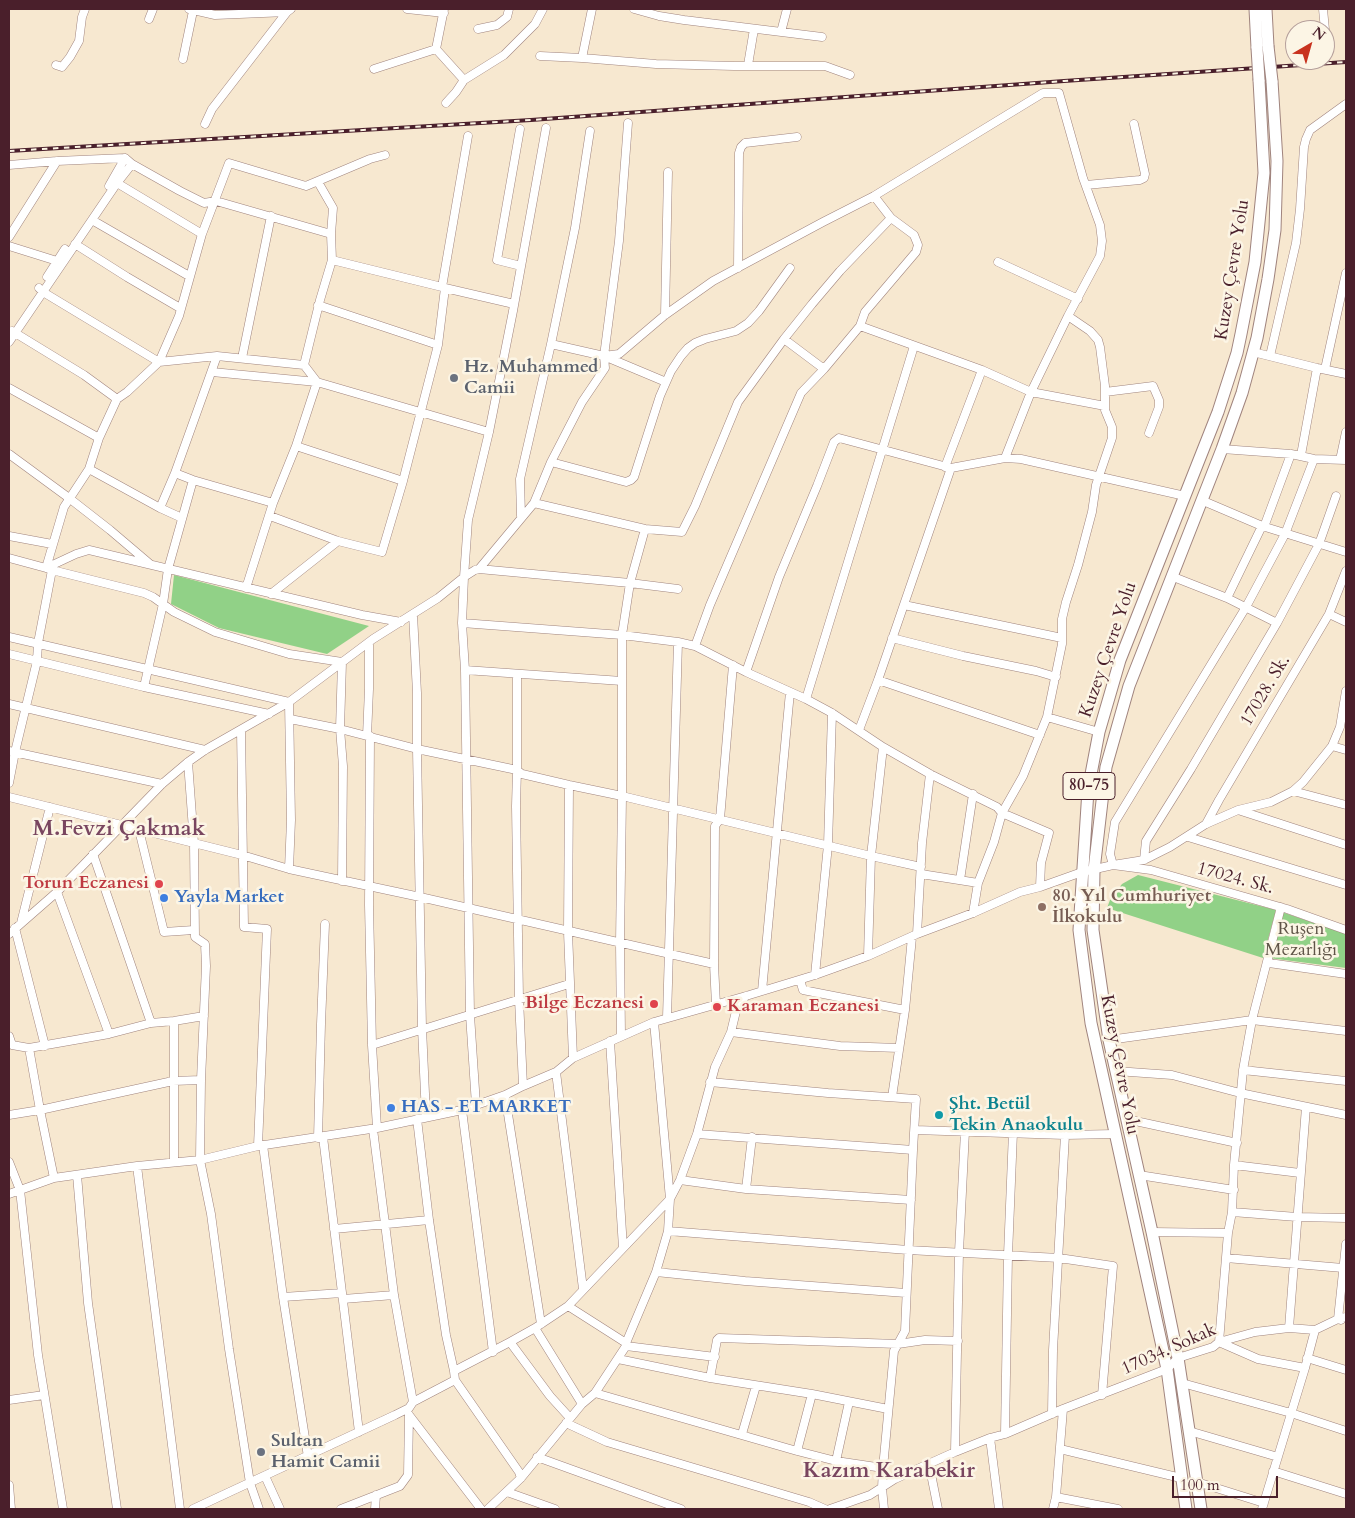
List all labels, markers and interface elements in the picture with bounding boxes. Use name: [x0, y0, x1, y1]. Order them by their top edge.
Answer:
north arrow: [1285, 20, 1335, 70]
text: N: [1308, 22, 1330, 45]
street label: Kuzey Çevre Yolu: [1211, 198, 1255, 342]
place label: Hz. Muhammed Camii: [464, 357, 598, 399]
marker: Hz. Muhammed Camii: [448, 372, 460, 384]
street label: Kuzey Çevre Yolu: [1076, 579, 1142, 721]
street label: 17028. Sk.: [1236, 652, 1296, 730]
road number: 80-75: [1063, 772, 1115, 799]
district label: M.Fevzi Çakmak: [33, 817, 205, 843]
street label: 17024. Sk.: [1194, 858, 1276, 900]
place label: Torun Eczanesi: [23, 873, 149, 895]
marker: Torun Eczanesi: [153, 878, 165, 890]
place label: 80. Yıl Cumhuriyet İlkokulu: [1052, 886, 1211, 929]
place label: Yayla Market: [174, 887, 284, 909]
marker: Yayla Market: [158, 892, 170, 904]
marker: 80. Yıl Cumhuriyet İlkokulu: [1036, 901, 1048, 913]
park label: Ruşen Mezarlığı: [1265, 919, 1337, 962]
place label: Bilge Eczanesi: [525, 993, 644, 1015]
street label: Kuzey Çevre Yolu: [1095, 993, 1143, 1137]
place label: Karaman Eczanesi: [727, 996, 879, 1018]
marker: Bilge Eczanesi: [648, 998, 660, 1010]
marker: Karaman Eczanesi: [711, 1001, 723, 1013]
place label: Şht. Betül Tekin Anaokulu: [949, 1094, 1083, 1136]
place label: HAS - ET MARKET: [401, 1097, 571, 1119]
marker: HAS - ET MARKET: [385, 1102, 397, 1114]
marker: Şht. Betül Tekin Anaokulu: [933, 1109, 945, 1121]
street label: 17034. Sokak: [1118, 1320, 1220, 1380]
place label: Sultan Hamit Camii: [271, 1431, 380, 1474]
marker: Sultan Hamit Camii: [255, 1446, 267, 1458]
district label: Kazım Karabekir: [803, 1459, 975, 1485]
scale bar: [1175, 1466, 1281, 1498]
text: 100 m: [1180, 1475, 1220, 1495]

